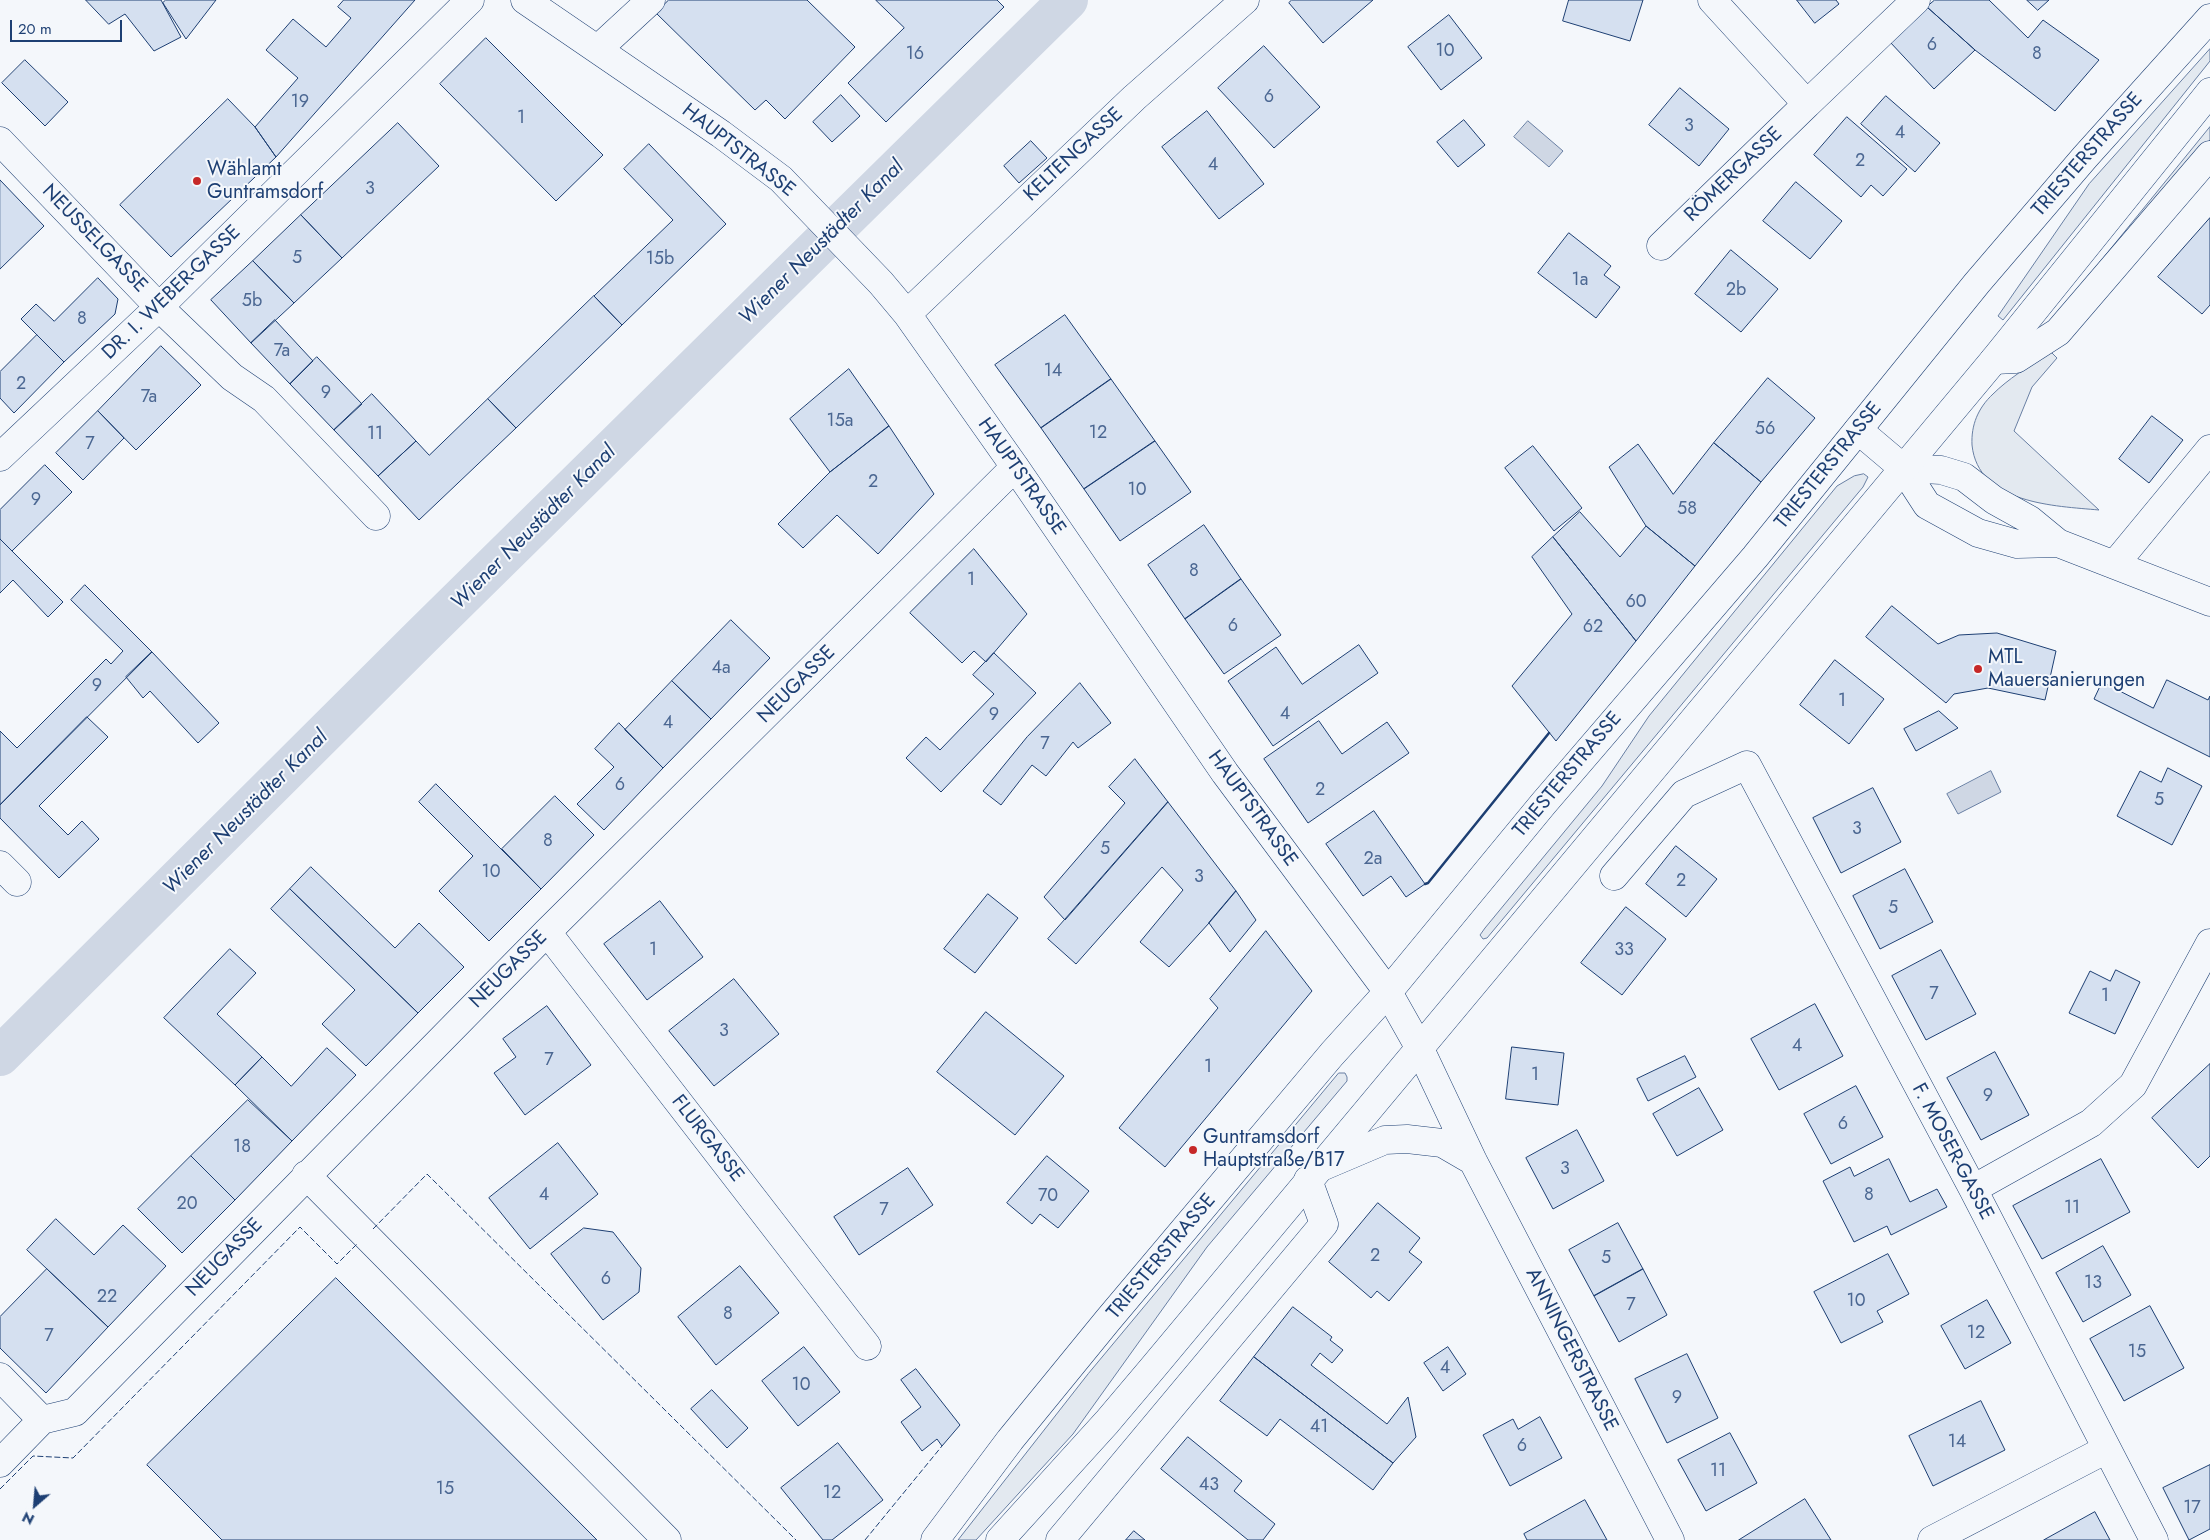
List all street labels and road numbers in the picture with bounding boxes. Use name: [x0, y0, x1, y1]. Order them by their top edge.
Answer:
street label: TRIESTERSTRASSE: [2028, 88, 2148, 222]
street label: HAUPTSTRASSE: [677, 99, 799, 203]
street label: KELTENGASSE: [1019, 103, 1129, 207]
street label: RÖMERGASSE: [1680, 122, 1788, 228]
street label: NEUSSELGASSE: [36, 180, 152, 298]
street label: DR. I. WEBER-GASSE: [98, 221, 246, 365]
street label: TRIESTERSTRASSE: [1770, 398, 1888, 534]
street label: HAUPTSTRASSE: [972, 414, 1070, 540]
street label: NEUGASSE: [753, 641, 841, 729]
street label: TRIESTERSTRASSE: [1509, 707, 1627, 843]
street label: HAUPTSTRASSE: [1202, 746, 1302, 872]
street label: NEUGASSE: [465, 926, 553, 1014]
street label: F. MOSER-GASSE: [1906, 1080, 1998, 1224]
street label: FLURGASSE: [666, 1091, 748, 1187]
street label: TRIESTERSTRASSE: [1103, 1189, 1221, 1325]
street label: NEUGASSE: [182, 1214, 268, 1302]
street label: ANNINGERSTRASSE: [1519, 1264, 1623, 1436]

